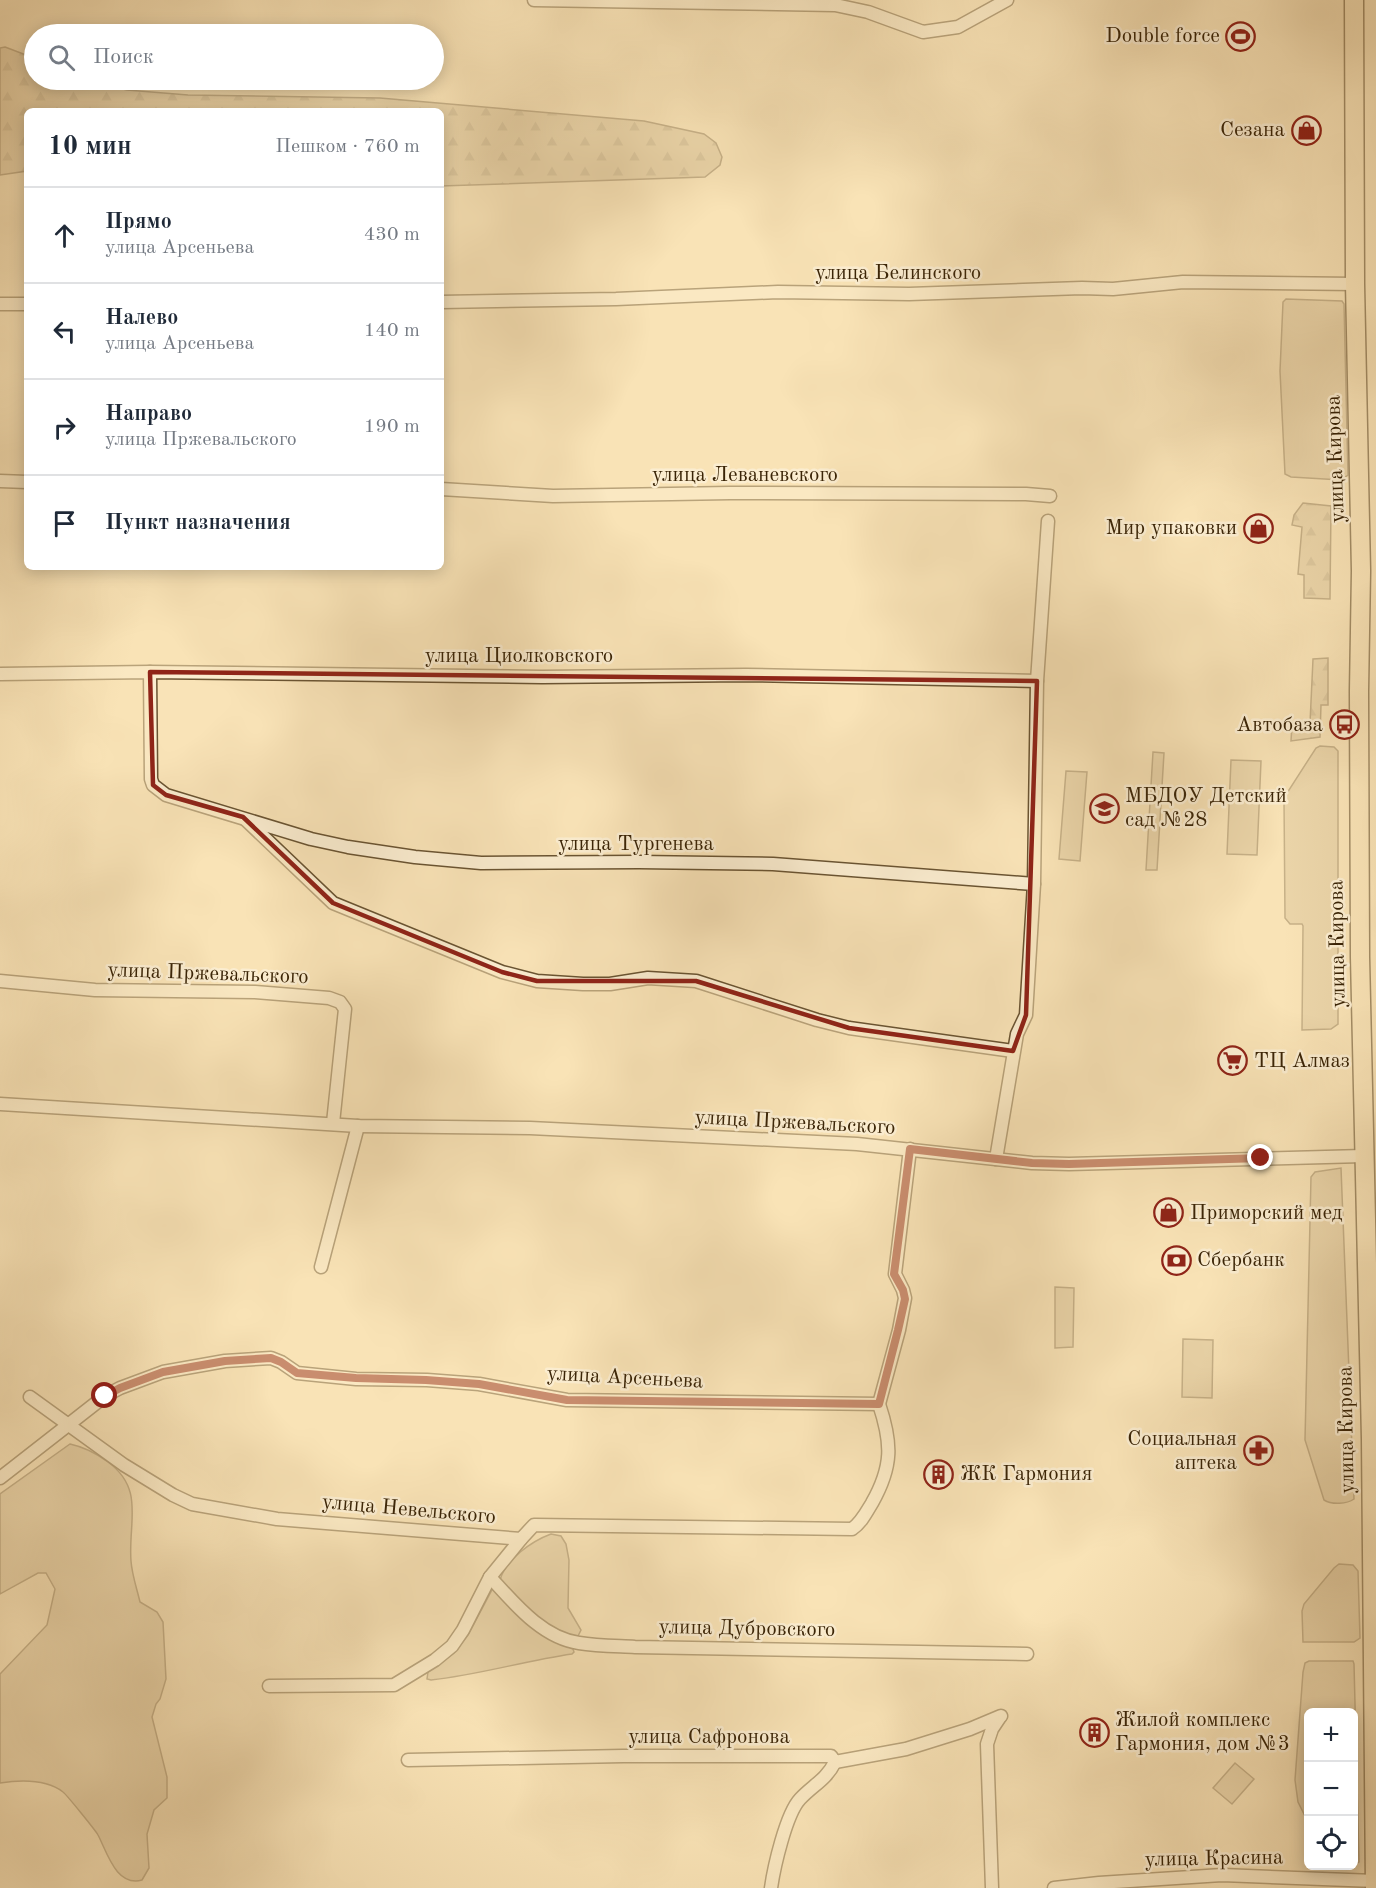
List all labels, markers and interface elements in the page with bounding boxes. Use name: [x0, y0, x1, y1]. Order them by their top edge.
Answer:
sports icon: Double force: [1225, 20, 1257, 52]
search box: [24, 24, 444, 90]
place label: Double force: [1105, 26, 1220, 47]
icon: search: [45, 41, 78, 74]
text: Поиск: [93, 46, 154, 68]
shop icon: Сезана: [1290, 114, 1322, 146]
place label: Сезана: [1220, 120, 1285, 141]
text: 10 мин: [48, 134, 132, 160]
text: Пешком · 760 m: [275, 137, 420, 157]
text: Прямо: [105, 211, 172, 233]
icon: ahead: [48, 219, 81, 252]
text: 430 m: [364, 225, 420, 245]
text: улица Арсеньева: [105, 238, 254, 258]
street label: улица Белинского: [815, 263, 981, 284]
text: Налево: [105, 307, 178, 329]
icon: left: [48, 315, 81, 348]
text: 140 m: [364, 321, 420, 341]
text: улица Арсеньева: [105, 334, 254, 354]
street label: улица Кирова: [1323, 395, 1349, 523]
text: Направо: [105, 403, 192, 425]
icon: right: [48, 411, 81, 444]
text: 190 m: [364, 417, 420, 437]
text: улица Пржевальского: [105, 430, 297, 450]
street label: улица Леваневского: [652, 465, 838, 486]
icon: arrive: [48, 507, 81, 540]
text: Пункт назначения: [105, 512, 291, 534]
shop icon: Мир упаковки: [1242, 512, 1274, 544]
place label: Мир упаковки: [1105, 518, 1237, 539]
street label: улица Циолковского: [425, 646, 613, 667]
bus stop icon: Автобаза: [1328, 709, 1360, 741]
place label: Автобаза: [1236, 715, 1323, 736]
place label: МБДОУ Детский сад №28: [1125, 786, 1287, 831]
school or university icon: МБДОУ Детский сад №28: [1088, 792, 1120, 824]
street label: улица Тургенева: [558, 834, 714, 855]
street label: улица Кирова: [1326, 880, 1350, 1008]
street label: улица Пржевальского: [107, 960, 309, 988]
supermarket icon: ТЦ Алмаз: [1217, 1045, 1249, 1077]
place label: ТЦ Алмаз: [1254, 1051, 1350, 1072]
street label: улица Пржевальского: [694, 1107, 896, 1139]
route end: [1247, 1144, 1273, 1170]
shop icon: Приморский мед: [1153, 1197, 1185, 1229]
place label: Приморский мед: [1190, 1203, 1343, 1224]
bank icon: Сбербанк: [1160, 1244, 1192, 1276]
place label: Сбербанк: [1197, 1250, 1285, 1271]
street label: улица Арсеньева: [546, 1363, 704, 1393]
street label: улица Кирова: [1335, 1366, 1359, 1494]
route start: [91, 1382, 117, 1408]
place label: Социальная аптека: [1127, 1429, 1237, 1474]
pharmacy icon: Социальная аптека: [1242, 1435, 1274, 1467]
building icon: ЖК Гармония: [923, 1458, 955, 1490]
place label: ЖК Гармония: [960, 1464, 1092, 1485]
street label: улица Невельского: [321, 1492, 497, 1528]
street label: улица Дубровского: [659, 1617, 835, 1641]
map controls: [1304, 1708, 1358, 1870]
button: +: [1304, 1708, 1358, 1762]
place label: Жилой комплекс Гармония, дом №3: [1115, 1710, 1290, 1755]
building icon: Жилой комплекс Гармония, дом №3: [1078, 1716, 1110, 1748]
street label: улица Сафронова: [628, 1727, 790, 1748]
button: −: [1304, 1762, 1358, 1816]
button: locate: [1304, 1816, 1358, 1870]
street label: улица Красина: [1145, 1847, 1283, 1871]

